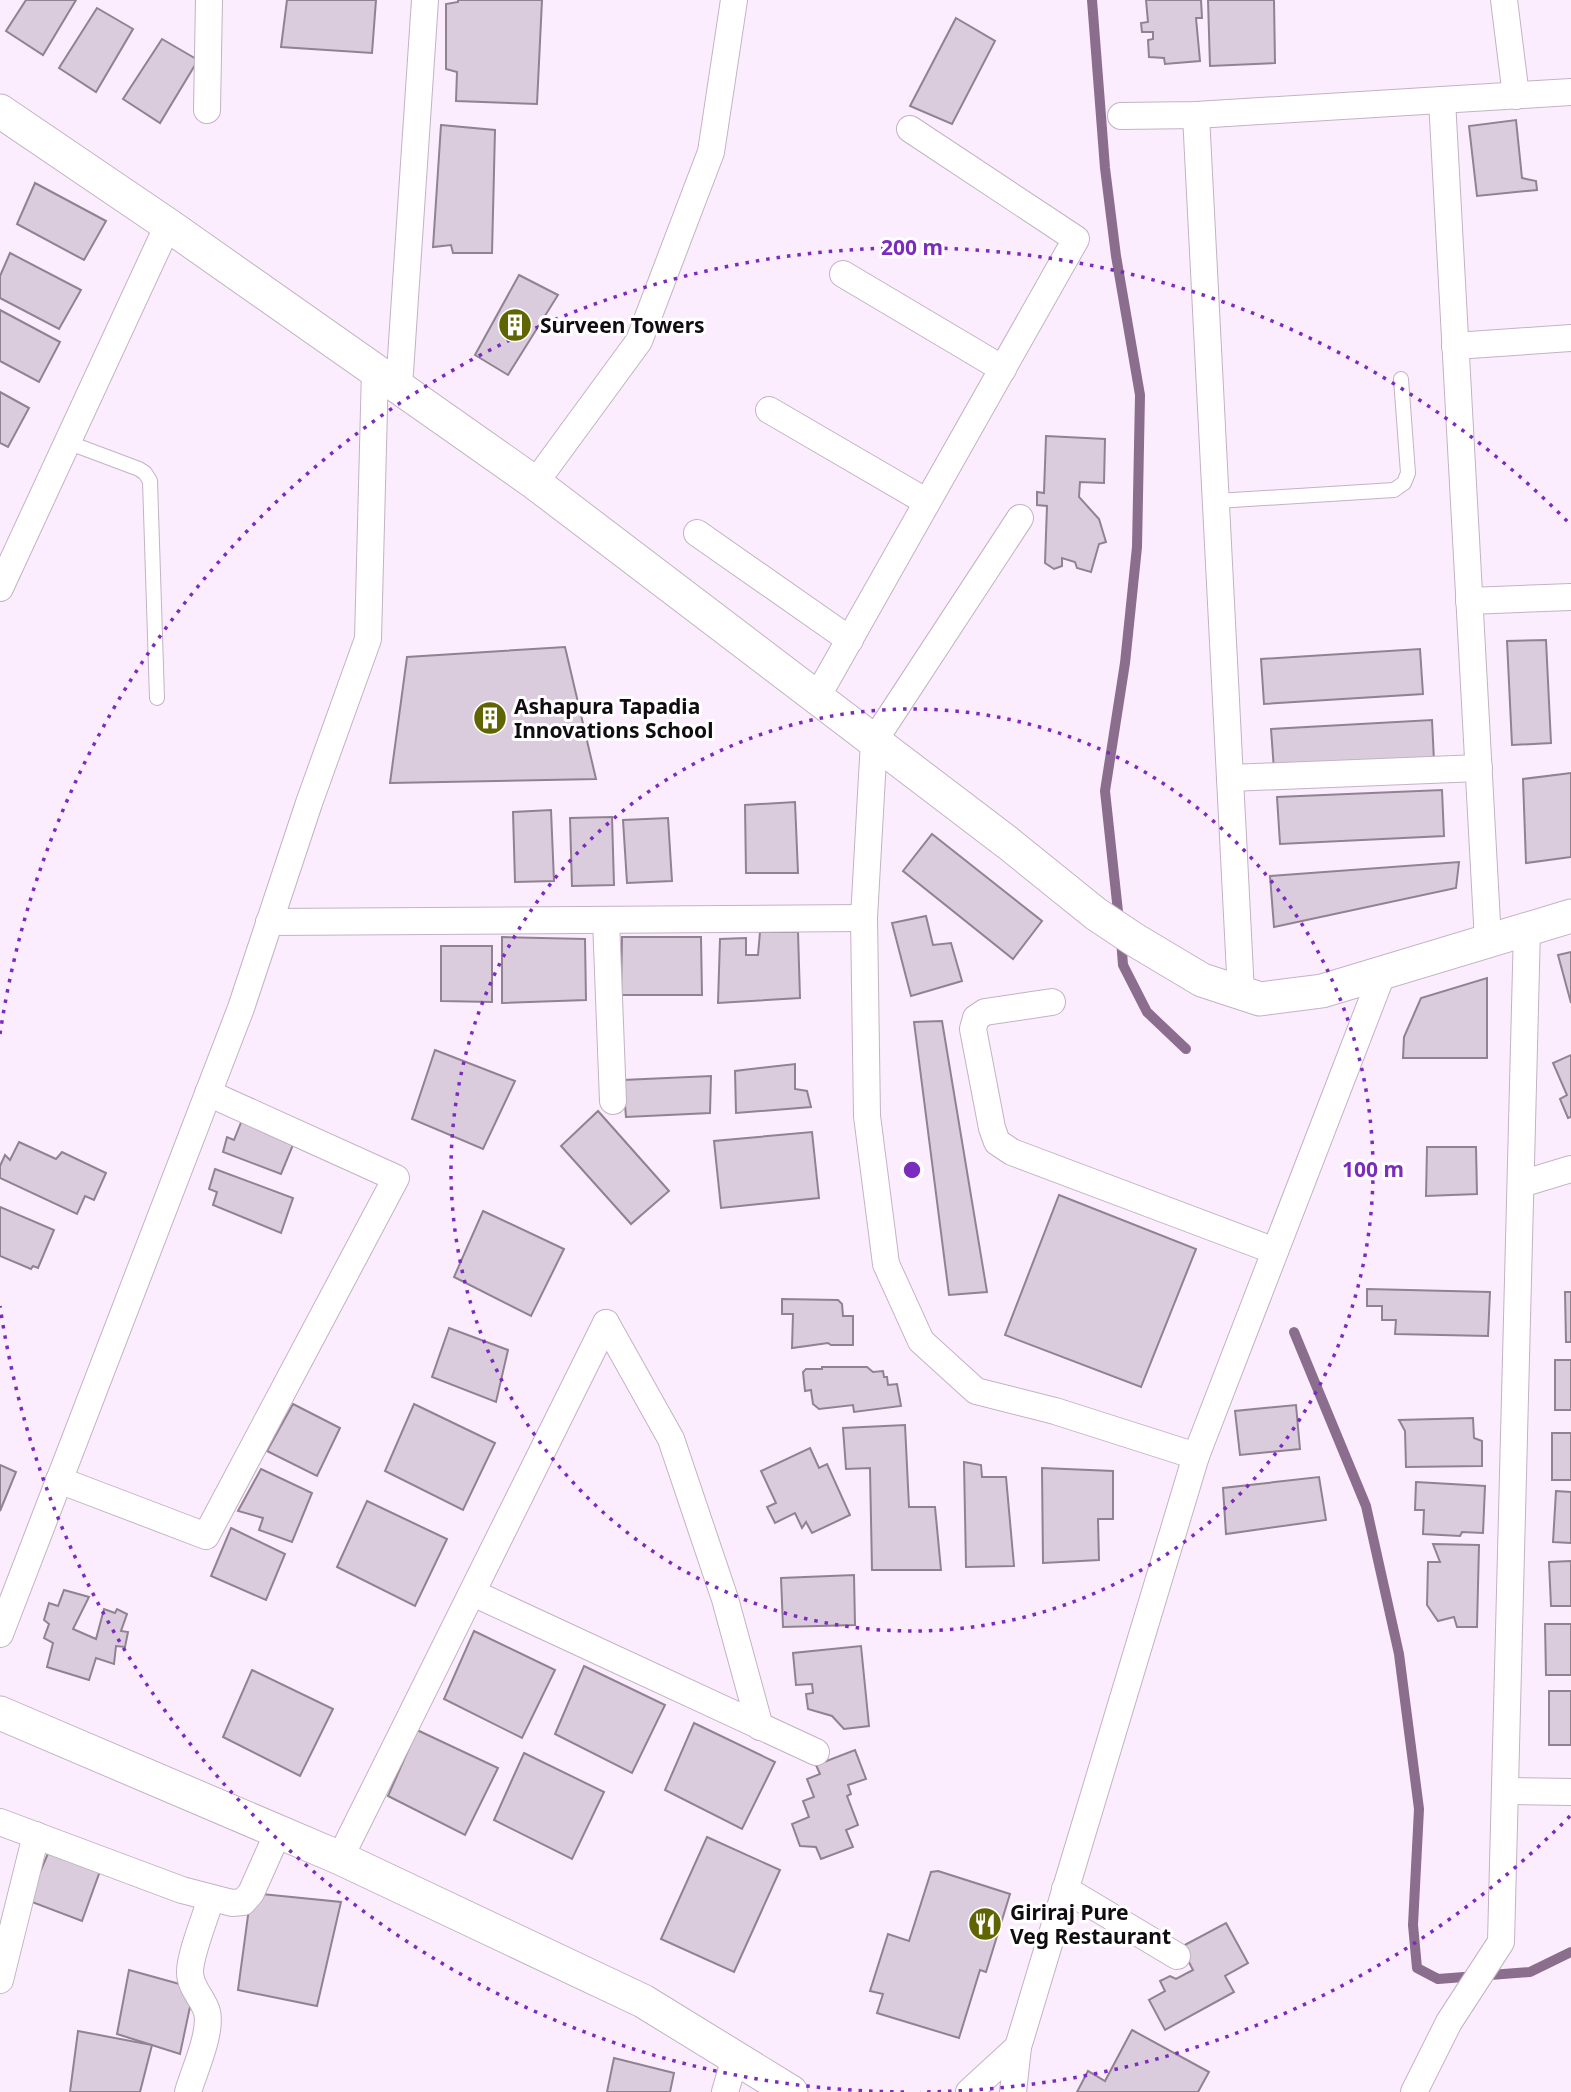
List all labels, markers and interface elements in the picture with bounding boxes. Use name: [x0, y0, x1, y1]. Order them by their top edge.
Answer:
text: 200 m: [881, 233, 943, 261]
building icon: Surveen Towers: [496, 306, 534, 344]
place label: Surveen Towers: [540, 311, 705, 339]
place label: Ashapura Tapadia Innovations School: [514, 692, 713, 744]
building icon: Ashapura Tapadia Innovations School: [471, 699, 509, 737]
text: 100 m: [1342, 1155, 1404, 1183]
centre of rings: [900, 1158, 924, 1182]
place label: Giriraj Pure Veg Restaurant: [1010, 1898, 1171, 1950]
restaurant icon: Giriraj Pure Veg Restaurant: [966, 1905, 1004, 1943]

